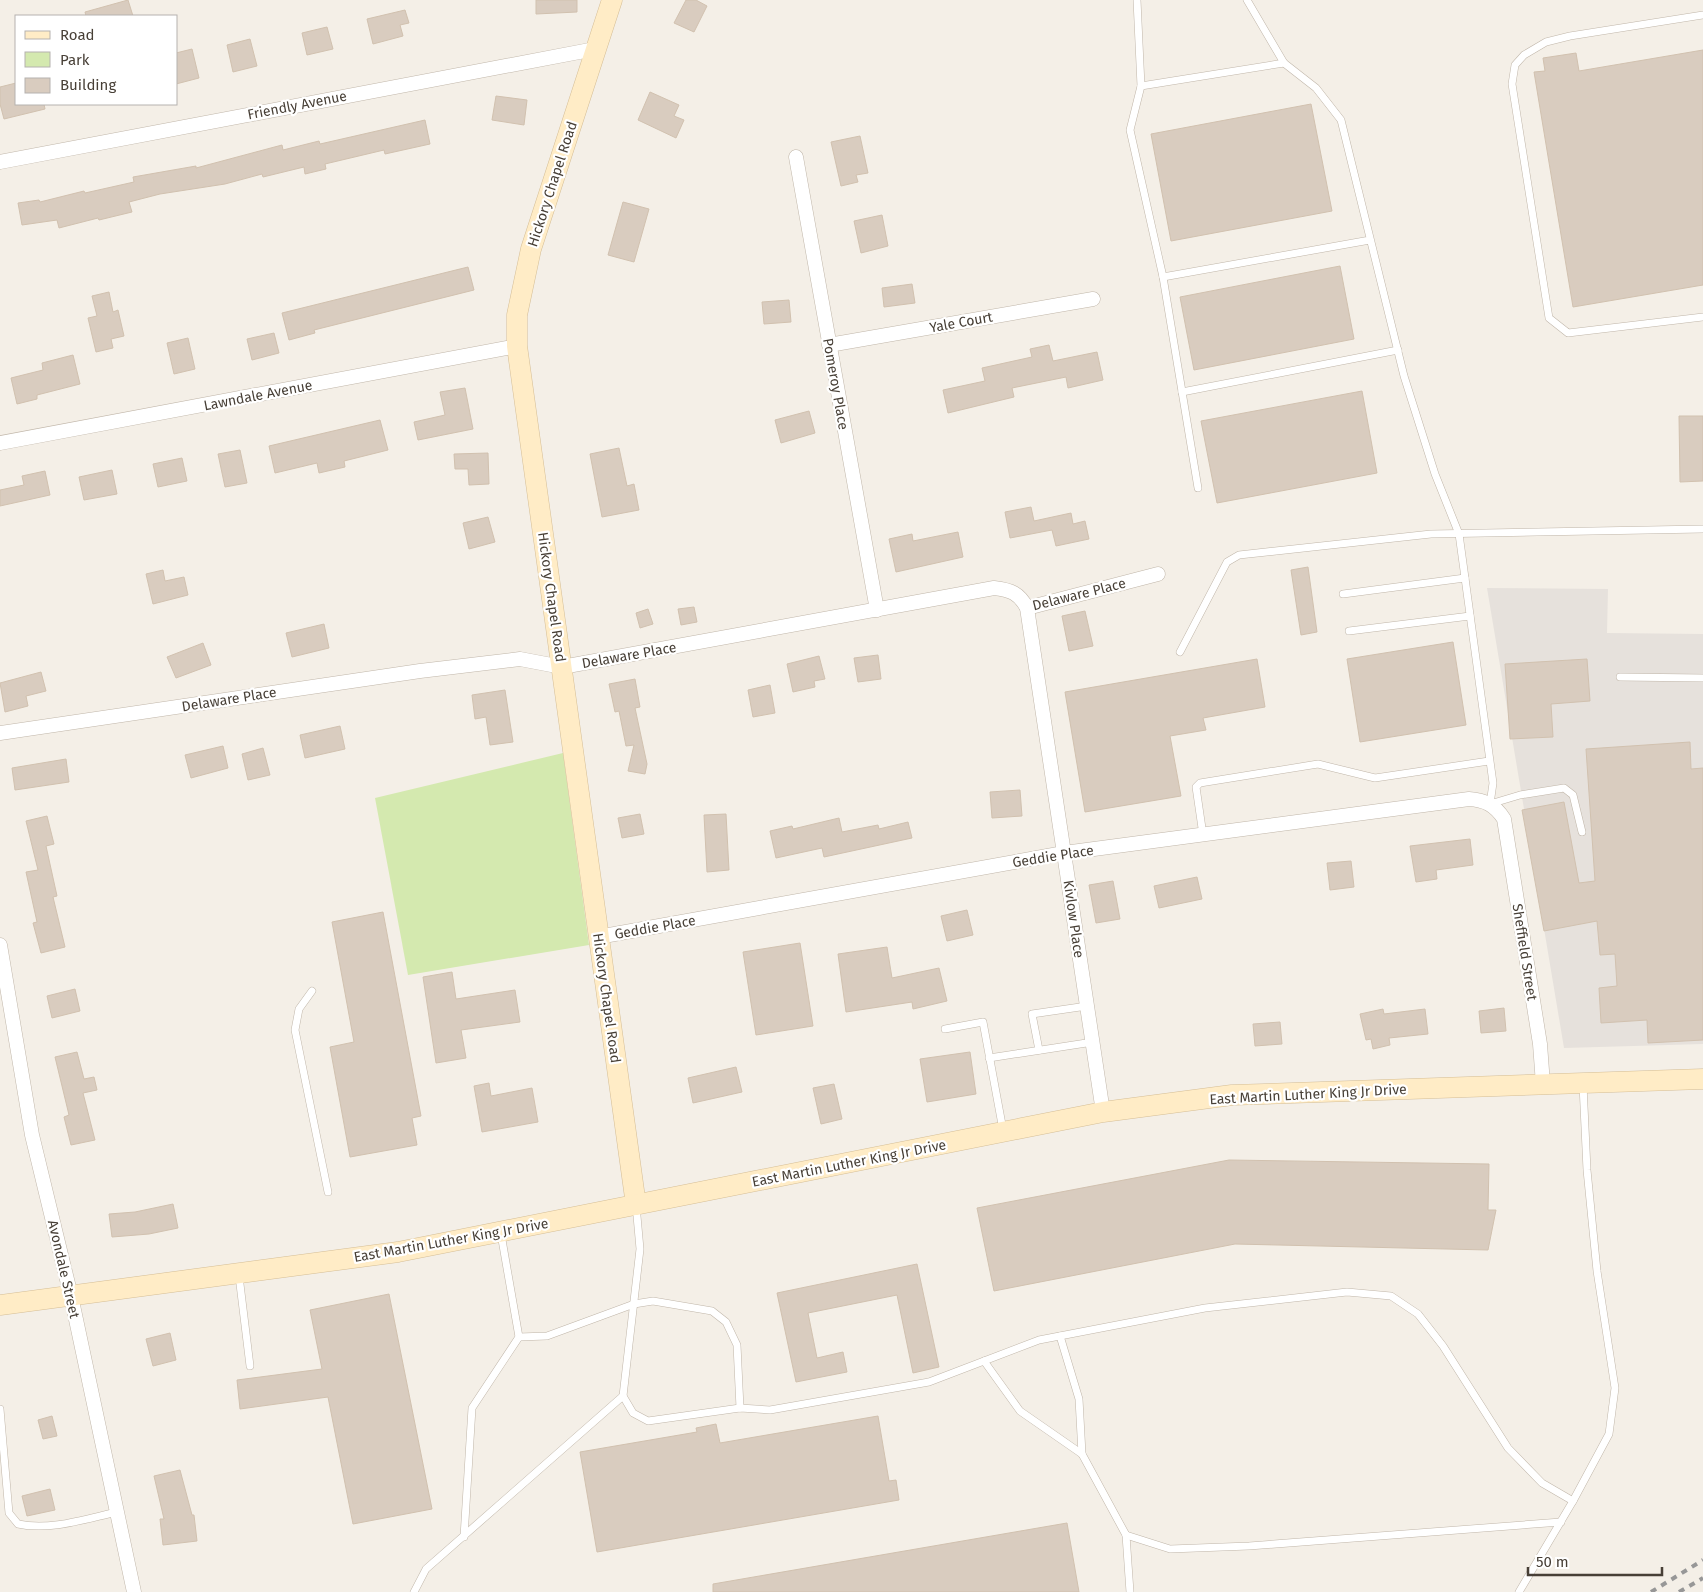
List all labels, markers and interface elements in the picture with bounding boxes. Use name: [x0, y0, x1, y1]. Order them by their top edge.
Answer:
legend: [15, 15, 178, 105]
text: Road: [60, 26, 95, 44]
text: Park: [60, 51, 90, 69]
text: Building: [60, 76, 116, 94]
street label: Friendly Avenue: [246, 88, 348, 123]
street label: Hickory Chapel Road: [524, 119, 581, 249]
street label: Yale Court: [928, 308, 995, 336]
street label: Pomeroy Place: [819, 337, 852, 431]
street label: Lawndale Avenue: [202, 377, 314, 414]
street label: Hickory Chapel Road: [534, 531, 569, 663]
street label: Delaware Place: [1031, 575, 1128, 614]
street label: Delaware Place: [580, 639, 678, 672]
street label: Delaware Place: [180, 684, 278, 715]
street label: Geddie Place: [1011, 842, 1095, 871]
street label: Kivlow Place: [1060, 879, 1087, 959]
street label: Sheffield Street: [1508, 902, 1541, 1003]
street label: Geddie Place: [613, 912, 697, 943]
street label: Hickory Chapel Road: [589, 932, 624, 1064]
street label: East Martin Luther King Jr Drive: [1209, 1081, 1407, 1108]
street label: East Martin Luther King Jr Drive: [751, 1136, 948, 1191]
street label: East Martin Luther King Jr Drive: [352, 1215, 550, 1266]
street label: Avondale Street: [44, 1218, 83, 1321]
scale bar: [1528, 1544, 1662, 1576]
text: 50 m: [1536, 1553, 1569, 1571]

